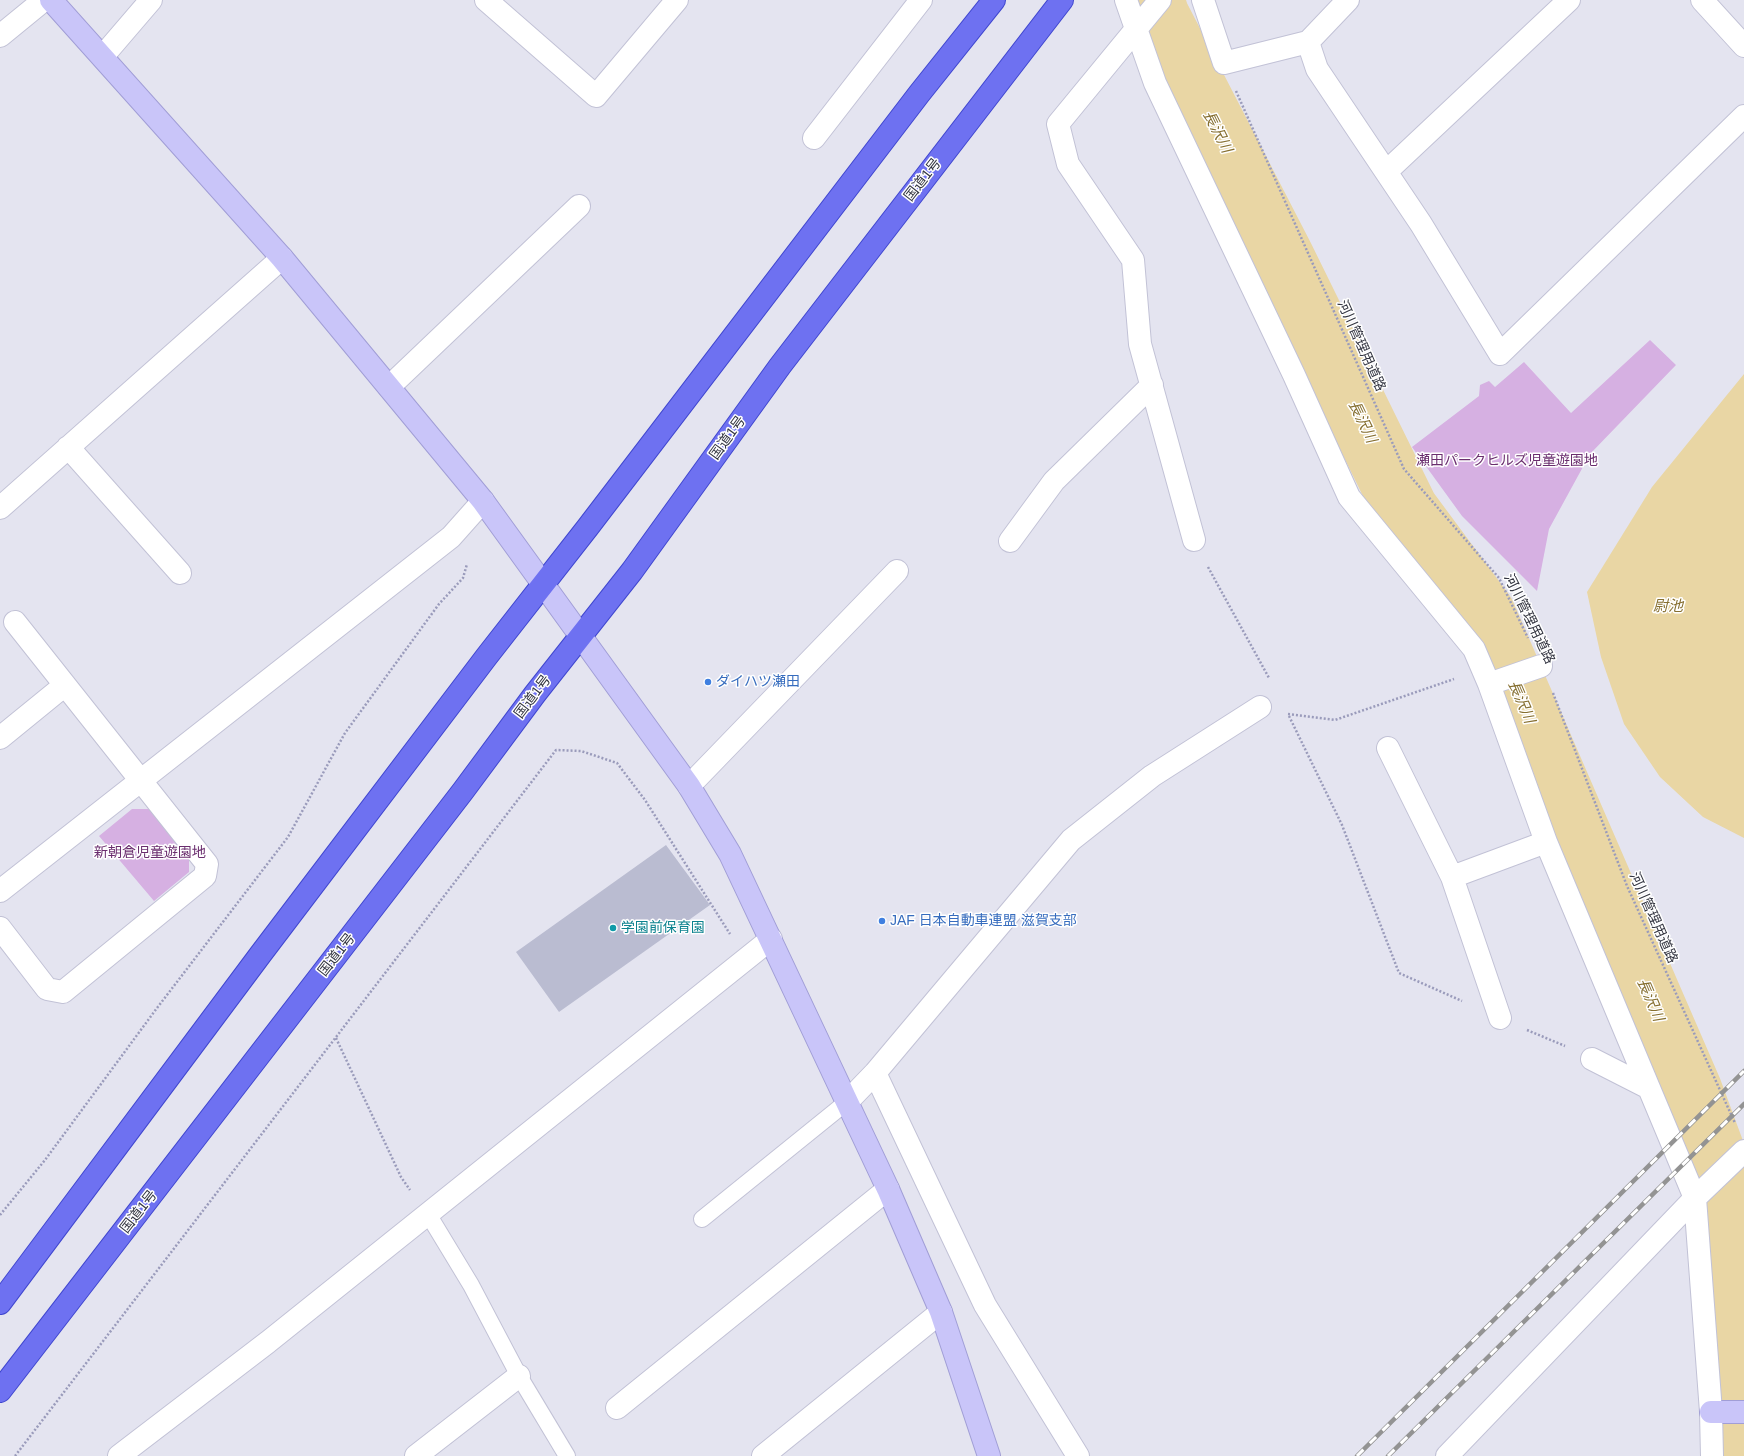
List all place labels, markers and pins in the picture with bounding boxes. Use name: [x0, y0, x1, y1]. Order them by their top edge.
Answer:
place label: ダイハツ瀬田: [716, 674, 800, 690]
marker: ダイハツ瀬田: [703, 677, 713, 687]
place label: JAF 日本自動車連盟 滋賀支部: [890, 913, 1077, 929]
marker: JAF 日本自動車連盟 滋賀支部: [877, 916, 887, 926]
place label: 学園前保育園: [621, 920, 705, 936]
marker: 学園前保育園: [608, 923, 618, 933]

